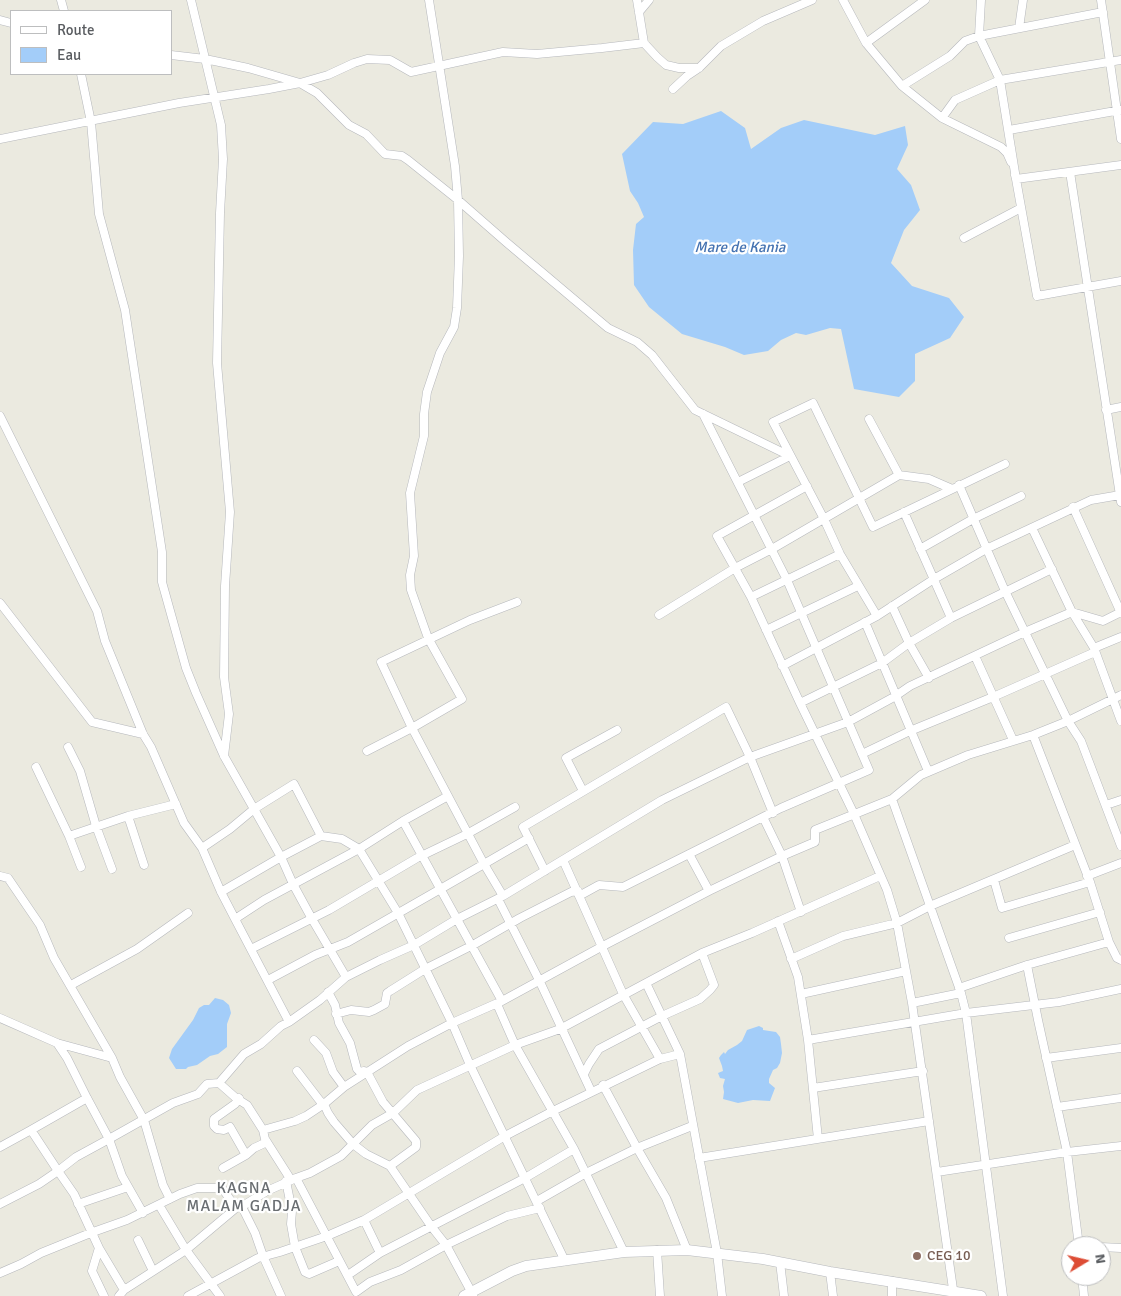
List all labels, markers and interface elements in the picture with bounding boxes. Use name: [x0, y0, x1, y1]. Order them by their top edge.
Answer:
legend: [10, 10, 172, 75]
text: Route: [57, 21, 94, 39]
text: Eau: [57, 46, 81, 64]
water label: Mare de Kania: [695, 239, 785, 257]
district label: KAGNA MALAM GADJA: [185, 1179, 303, 1217]
north arrow: [1061, 1236, 1111, 1286]
place label: CEG 10: [927, 1248, 970, 1264]
marker: CEG 10: [911, 1250, 923, 1262]
text: N: [1091, 1253, 1109, 1265]

